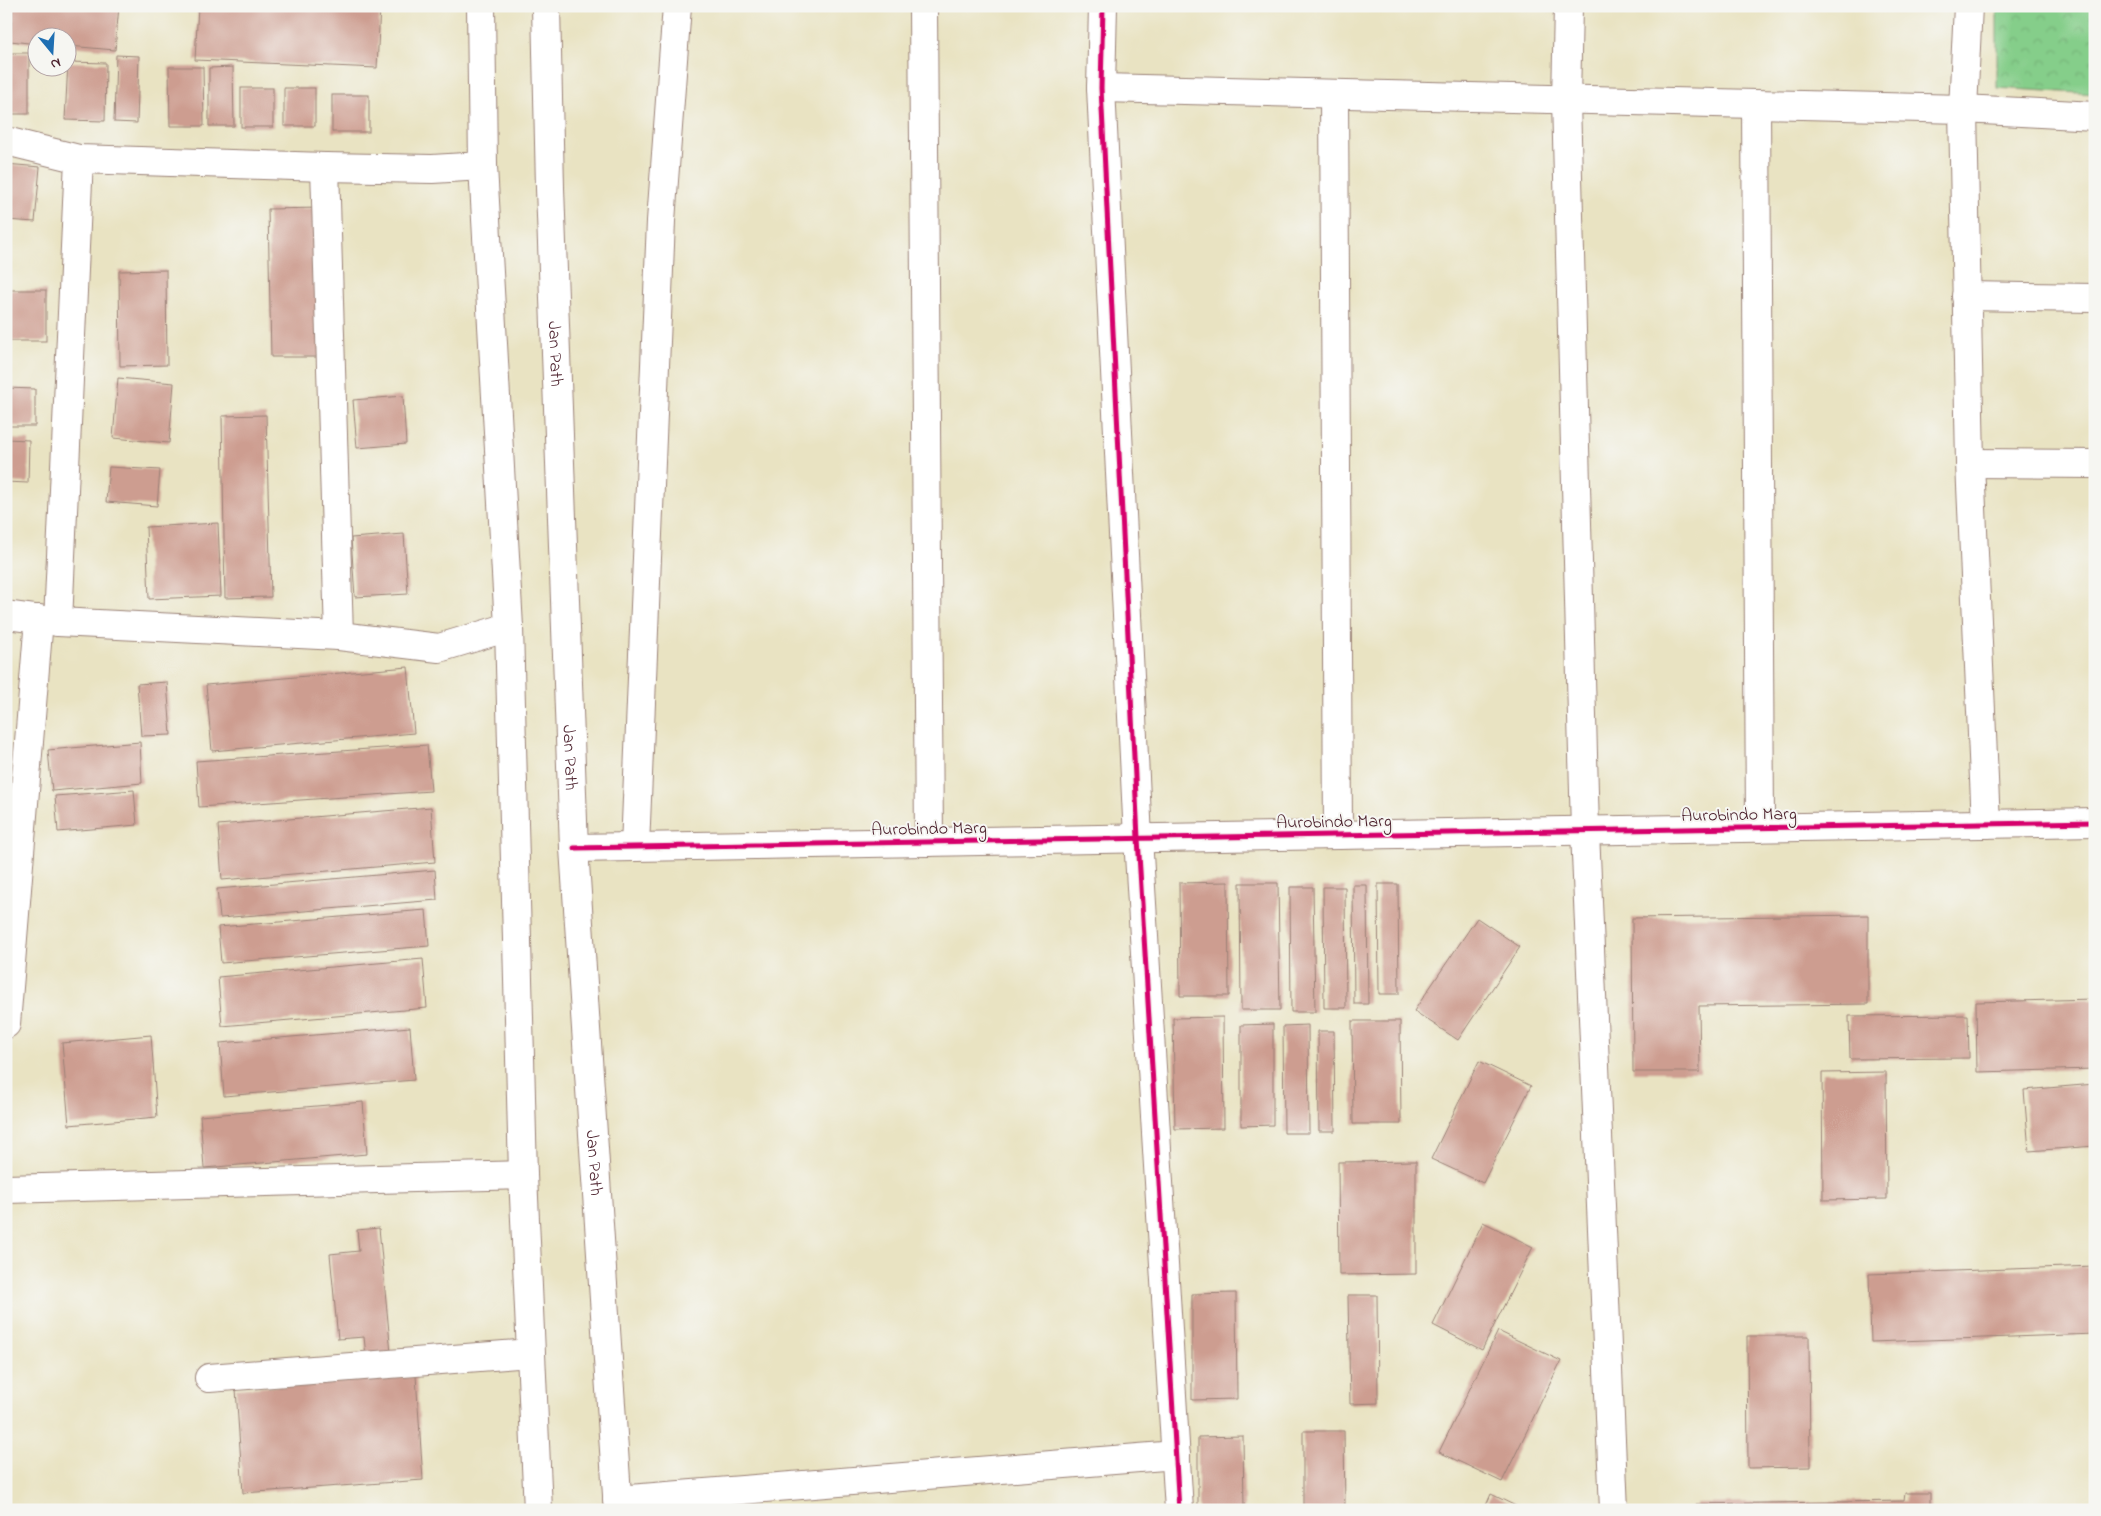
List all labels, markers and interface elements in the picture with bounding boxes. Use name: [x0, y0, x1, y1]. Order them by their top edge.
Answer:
north arrow: [28, 28, 78, 78]
text: N: [48, 51, 63, 74]
street label: Jan Path: [540, 321, 568, 387]
street label: Jan Path: [555, 724, 583, 791]
street label: Aurobindo Marg: [1681, 802, 1797, 831]
street label: Aurobindo Marg: [1276, 809, 1392, 838]
street label: Aurobindo Marg: [871, 816, 987, 845]
street label: Jan Path: [578, 1129, 608, 1197]

